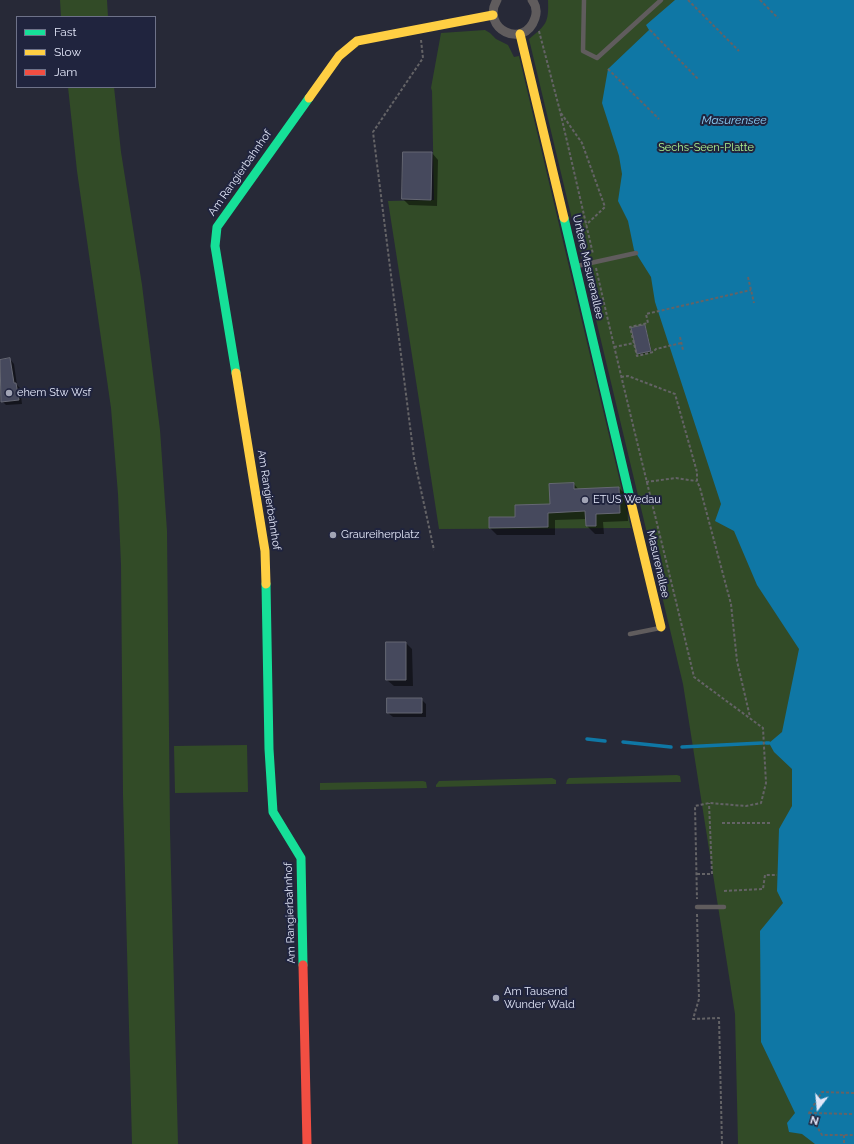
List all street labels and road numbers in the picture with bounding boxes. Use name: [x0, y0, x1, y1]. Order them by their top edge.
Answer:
street label: Am Rangierbahnhof: [205, 128, 275, 218]
street label: Untere Masurenallee: [570, 214, 606, 320]
street label: Am Rangierbahnhof: [255, 449, 283, 551]
street label: Masurenallee: [644, 529, 672, 599]
street label: Am Rangierbahnhof: [282, 862, 298, 964]

